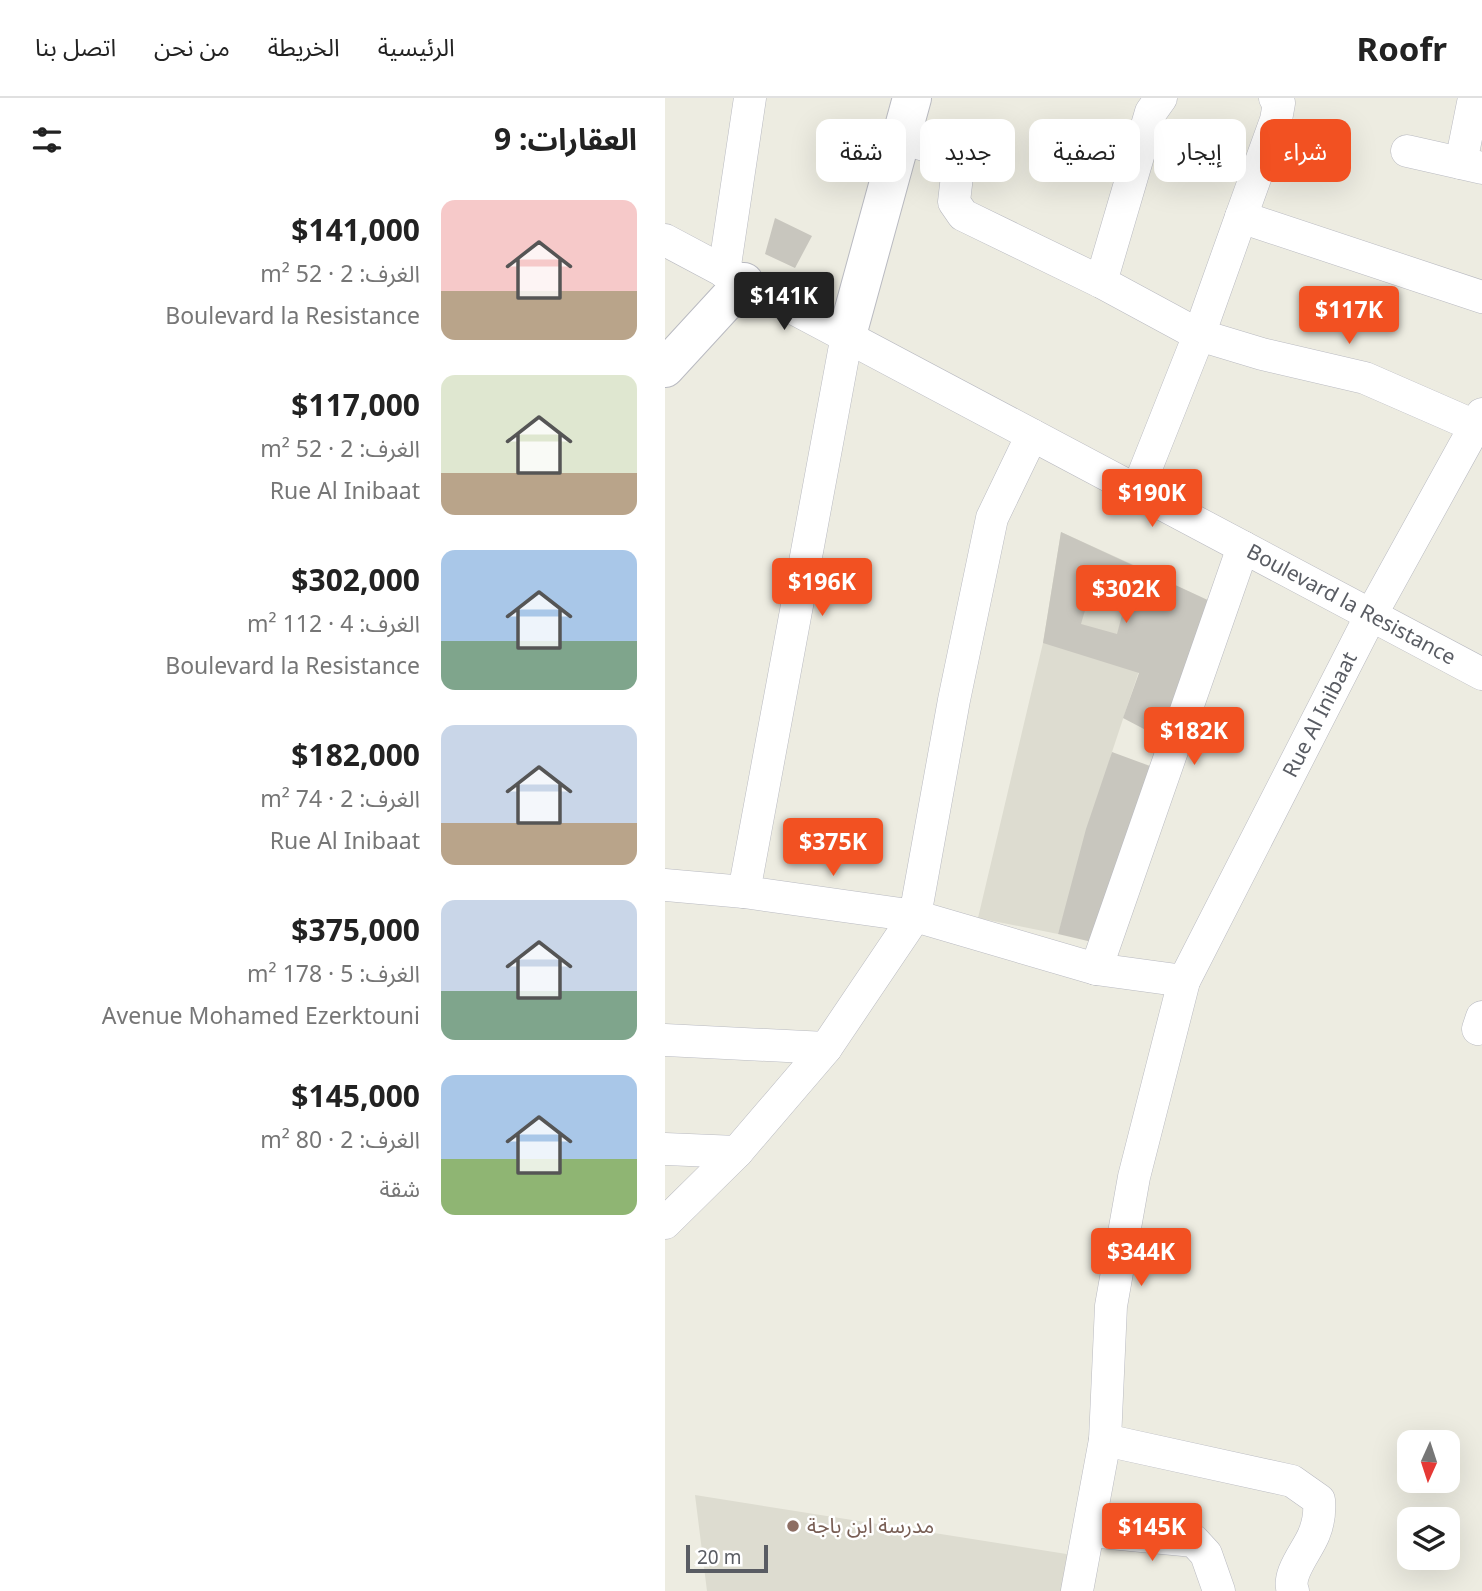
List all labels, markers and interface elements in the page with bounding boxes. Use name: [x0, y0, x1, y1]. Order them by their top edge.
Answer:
text: Roofr: [1357, 26, 1447, 71]
text: اتصل بنا: [35, 30, 116, 63]
text: من نحن: [154, 30, 230, 63]
text: الخريطة: [268, 30, 340, 63]
text: الرئيسية: [378, 30, 455, 63]
text: العقارات: 9: [494, 118, 637, 159]
chip: شقة: [816, 119, 906, 182]
chip: جديد: [920, 119, 1015, 182]
chip: تصفية: [1029, 119, 1140, 182]
chip: إيجار: [1154, 119, 1246, 182]
chip: شراء: [1260, 119, 1351, 182]
icon: filters: [28, 121, 66, 159]
text: $141,000: [291, 209, 420, 250]
icon: home: [497, 228, 581, 312]
text: الغرف: 2 · 52 m²: [260, 257, 420, 289]
pin: $141K: [735, 272, 833, 332]
text: $141K: [750, 279, 818, 311]
pin: $117K: [1300, 286, 1398, 346]
text: $117K: [1315, 293, 1383, 325]
text: Boulevard la Resistance: [165, 299, 420, 331]
text: $117,000: [291, 384, 420, 425]
icon: home: [497, 403, 581, 487]
text: الغرف: 2 · 52 m²: [260, 432, 420, 464]
pin: $190K: [1103, 470, 1201, 529]
text: Rue Al Inibaat: [270, 474, 420, 506]
text: $190K: [1118, 476, 1186, 508]
street label: Boulevard la Resistance: [1242, 537, 1461, 671]
text: $302,000: [291, 559, 420, 600]
pin: $196K: [773, 559, 871, 618]
text: $196K: [788, 565, 856, 597]
pin: $302K: [1077, 566, 1175, 625]
text: $302K: [1092, 572, 1160, 604]
icon: home: [497, 578, 581, 662]
text: الغرف: 4 · 112 m²: [247, 607, 420, 639]
street label: Rue Al Inibaat: [1275, 646, 1363, 782]
text: Boulevard la Resistance: [165, 649, 420, 681]
pin: $182K: [1145, 708, 1243, 767]
text: $182K: [1160, 714, 1228, 746]
text: $182,000: [291, 734, 420, 775]
icon: home: [497, 753, 581, 837]
text: الغرف: 2 · 74 m²: [260, 782, 420, 814]
pin: $375K: [784, 818, 882, 878]
text: Rue Al Inibaat: [270, 824, 420, 856]
text: $375K: [799, 825, 867, 857]
text: $375,000: [291, 909, 420, 950]
icon: home: [497, 928, 581, 1012]
text: الغرف: 5 · 178 m²: [247, 957, 420, 989]
text: Avenue Mohamed Ezerktouni: [102, 999, 420, 1031]
text: $145,000: [291, 1075, 420, 1116]
icon: home: [497, 1103, 581, 1187]
text: الغرف: 2 · 80 m²: [260, 1123, 420, 1155]
text: شقة: [379, 1172, 420, 1204]
pin: $344K: [1092, 1228, 1190, 1288]
text: $344K: [1107, 1235, 1175, 1267]
north arrow: [1397, 1430, 1459, 1493]
map controls: [1397, 1430, 1460, 1570]
pin: $145K: [1103, 1504, 1201, 1563]
button: layers: [1397, 1507, 1460, 1570]
text: $145K: [1118, 1510, 1186, 1542]
place label: مدرسة ابن باجة: [807, 1511, 934, 1539]
marker: مدرسة ابن باجة: [785, 1518, 801, 1534]
scale bar: [686, 1542, 768, 1574]
text: 20 m: [697, 1544, 741, 1570]

